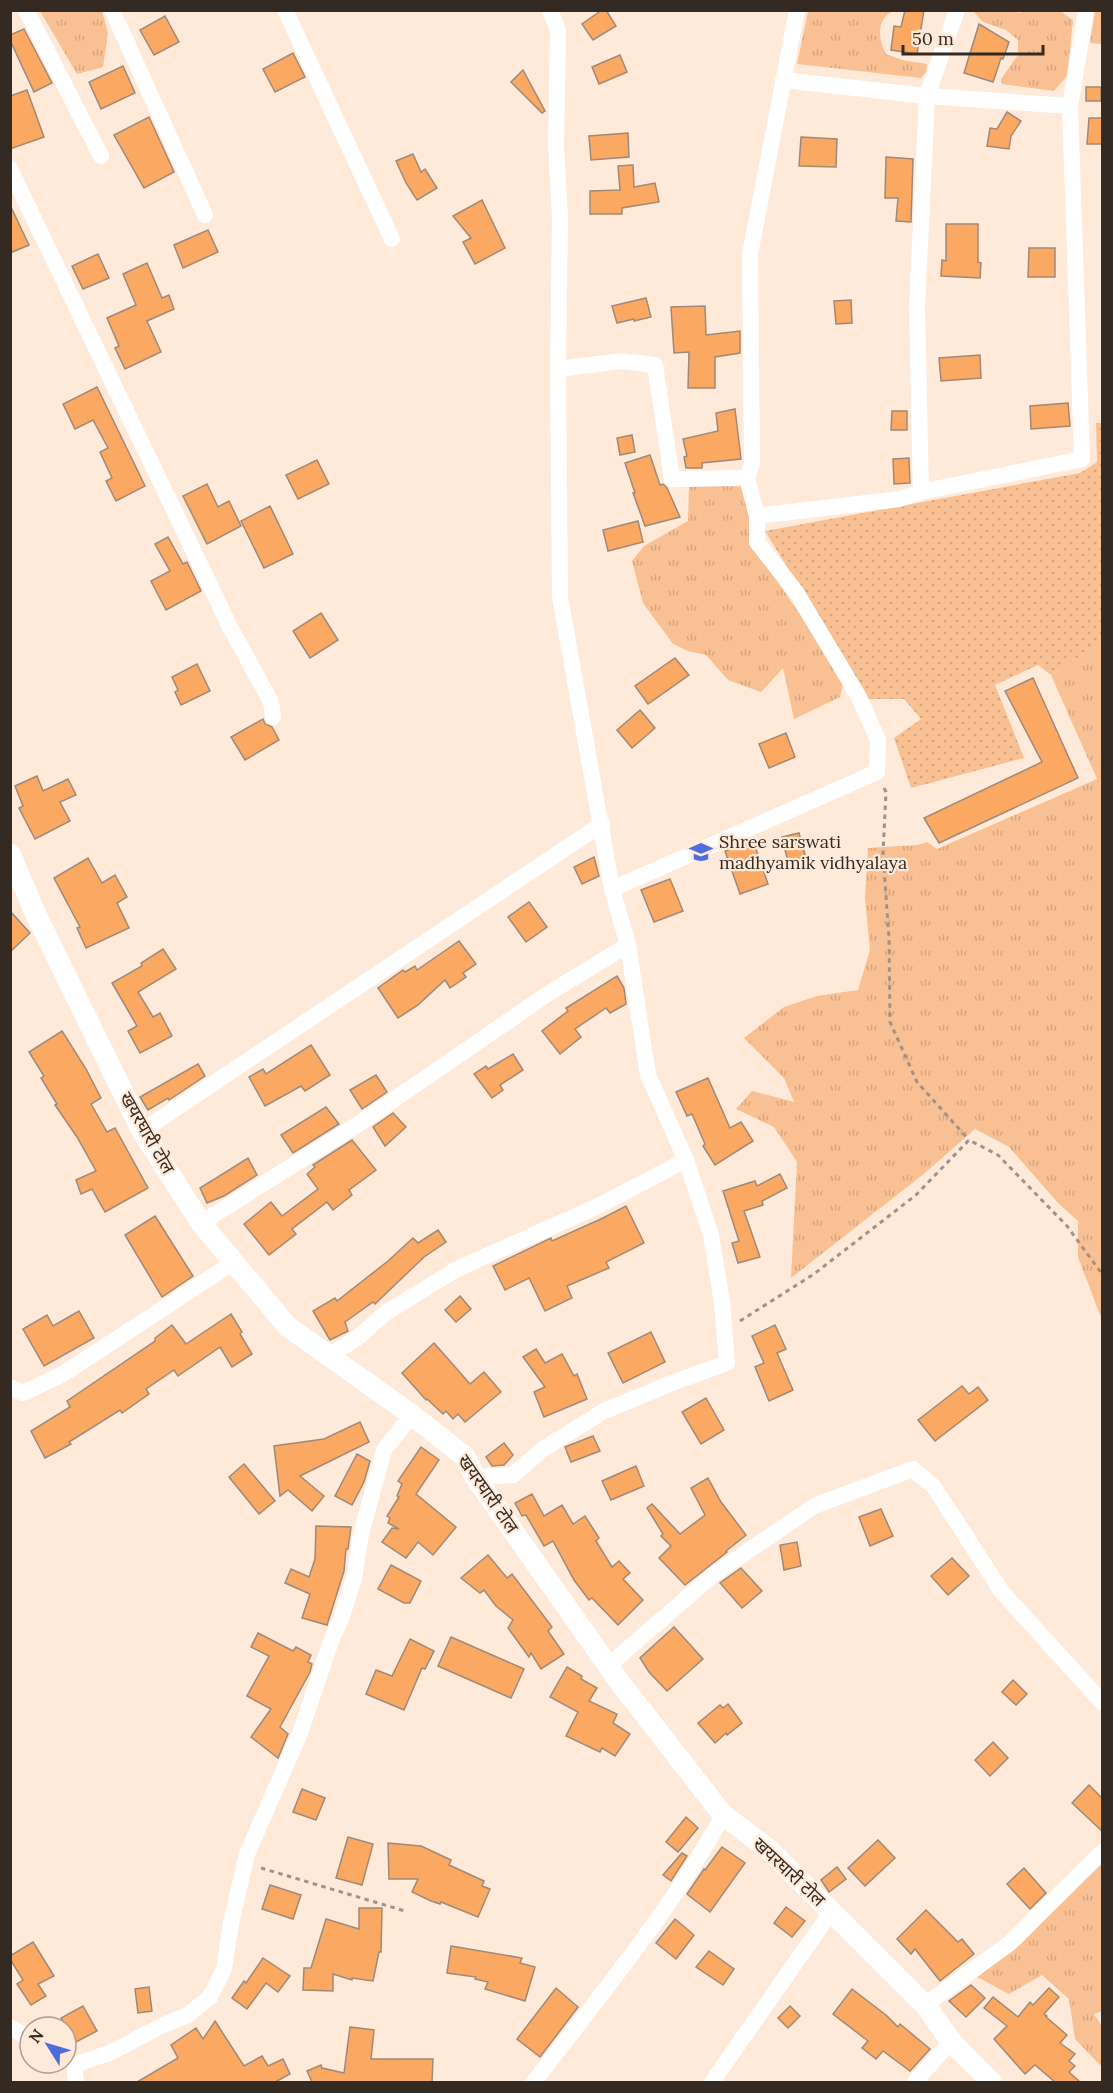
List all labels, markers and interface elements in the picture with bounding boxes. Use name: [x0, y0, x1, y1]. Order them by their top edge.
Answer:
scale bar: [903, 18, 1042, 56]
text: 50 m: [912, 27, 954, 50]
place label: Shree sarswati madhyamik vidhyalaya: [719, 830, 907, 874]
school or university icon: Shree sarswati madhyamik vidhyalaya: [688, 839, 714, 865]
street label: खयरघारी टोल: [115, 1088, 180, 1178]
street label: खयरघारी टोल: [453, 1450, 524, 1538]
street label: खयरघारी टोल: [748, 1832, 831, 1911]
north arrow: [18, 2015, 78, 2075]
text: N: [24, 2025, 48, 2047]

